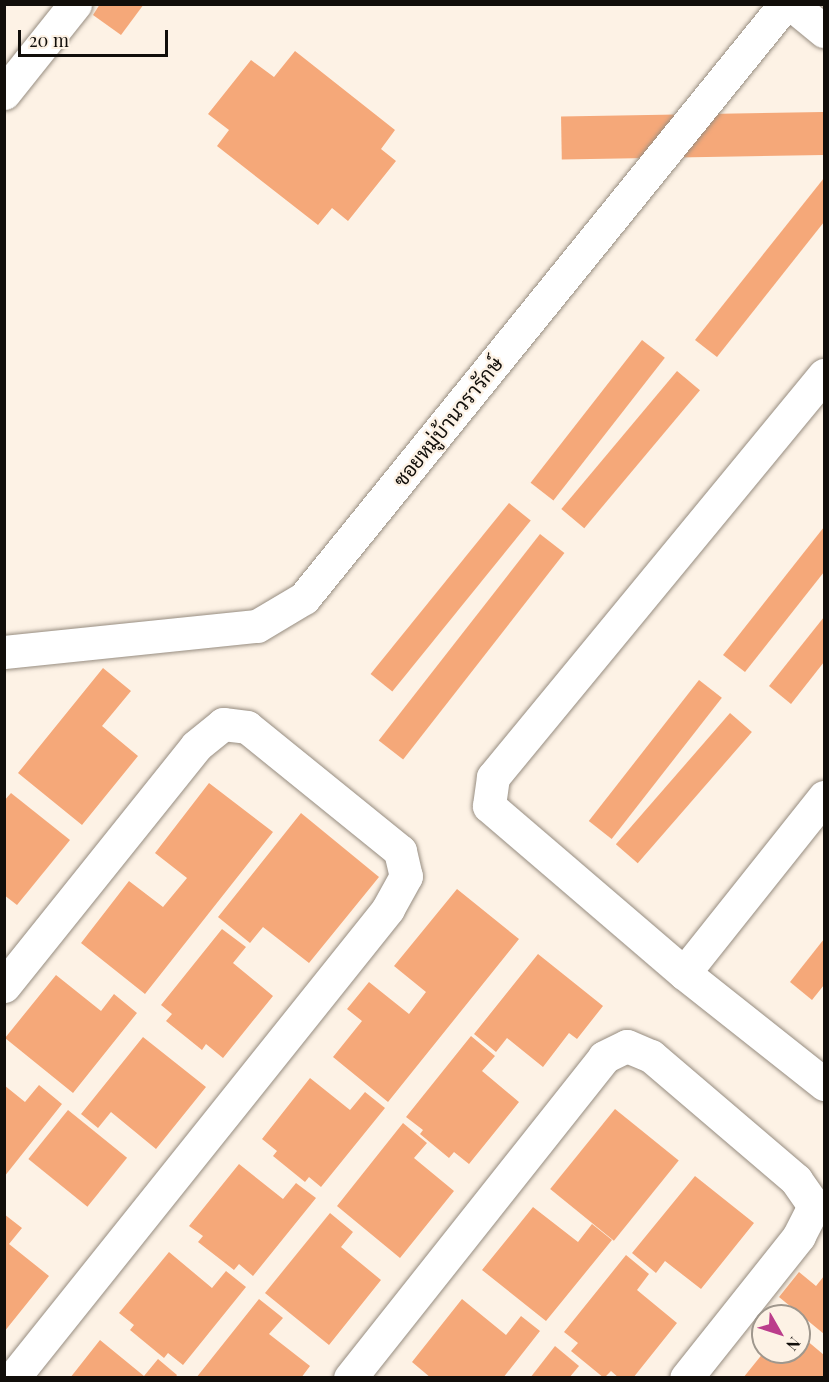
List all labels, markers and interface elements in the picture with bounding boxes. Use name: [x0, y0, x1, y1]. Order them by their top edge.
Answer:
scale bar: [21, 18, 171, 56]
text: 20 m: [29, 28, 69, 52]
street label: ซอยหมู่บ้านวรารักษ์: [387, 351, 507, 491]
north arrow: [751, 1304, 811, 1364]
text: N: [782, 1333, 806, 1355]

